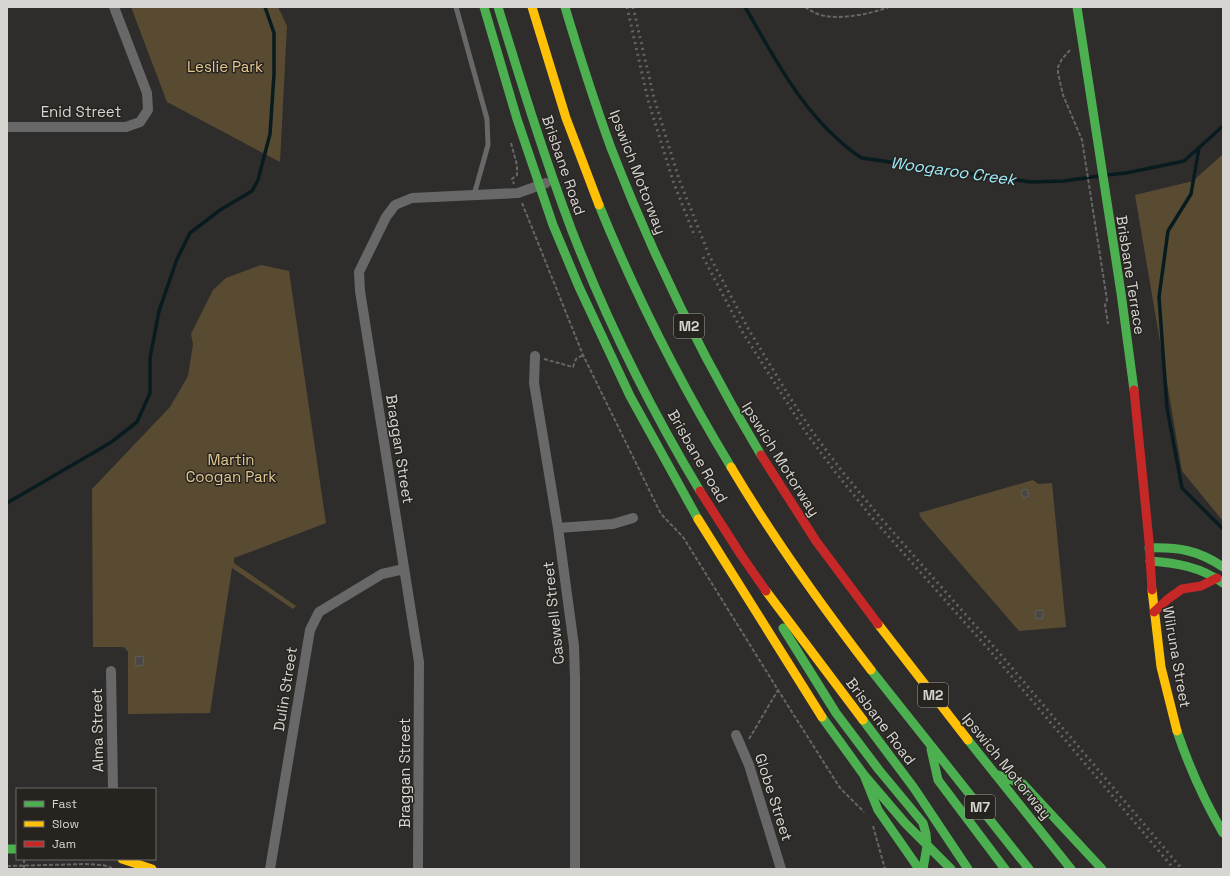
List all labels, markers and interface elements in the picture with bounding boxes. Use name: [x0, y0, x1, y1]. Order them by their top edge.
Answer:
park label: Leslie Park: [187, 57, 263, 76]
street label: Enid Street: [41, 102, 121, 121]
street label: Ipswich Motorway: [606, 107, 670, 237]
street label: Brisbane Road: [538, 113, 590, 217]
water label: Woogaroo Creek: [889, 152, 1019, 191]
street label: Brisbane Terrace: [1112, 214, 1150, 336]
road number: M2: [674, 314, 704, 338]
street label: Braggan Street: [382, 393, 418, 505]
street label: Ipswich Motorway: [738, 398, 824, 520]
street label: Brisbane Road: [664, 406, 732, 506]
park label: Martin Coogan Park: [186, 450, 276, 486]
street label: Caswell Street: [538, 560, 568, 666]
street label: Wilruna Street: [1159, 605, 1195, 709]
street label: Dulin Street: [269, 645, 301, 733]
street label: Brisbane Road: [842, 674, 920, 768]
road number: M2: [918, 683, 948, 707]
street label: Alma Street: [87, 688, 107, 772]
street label: Ipswich Motorway: [958, 709, 1056, 823]
street label: Braggan Street: [395, 718, 414, 828]
street label: Globe Street: [751, 751, 797, 843]
legend: [16, 788, 156, 860]
road number: M7: [965, 795, 995, 819]
text: Fast: [52, 796, 77, 812]
text: Slow: [52, 816, 79, 832]
text: Jam: [52, 836, 76, 852]

